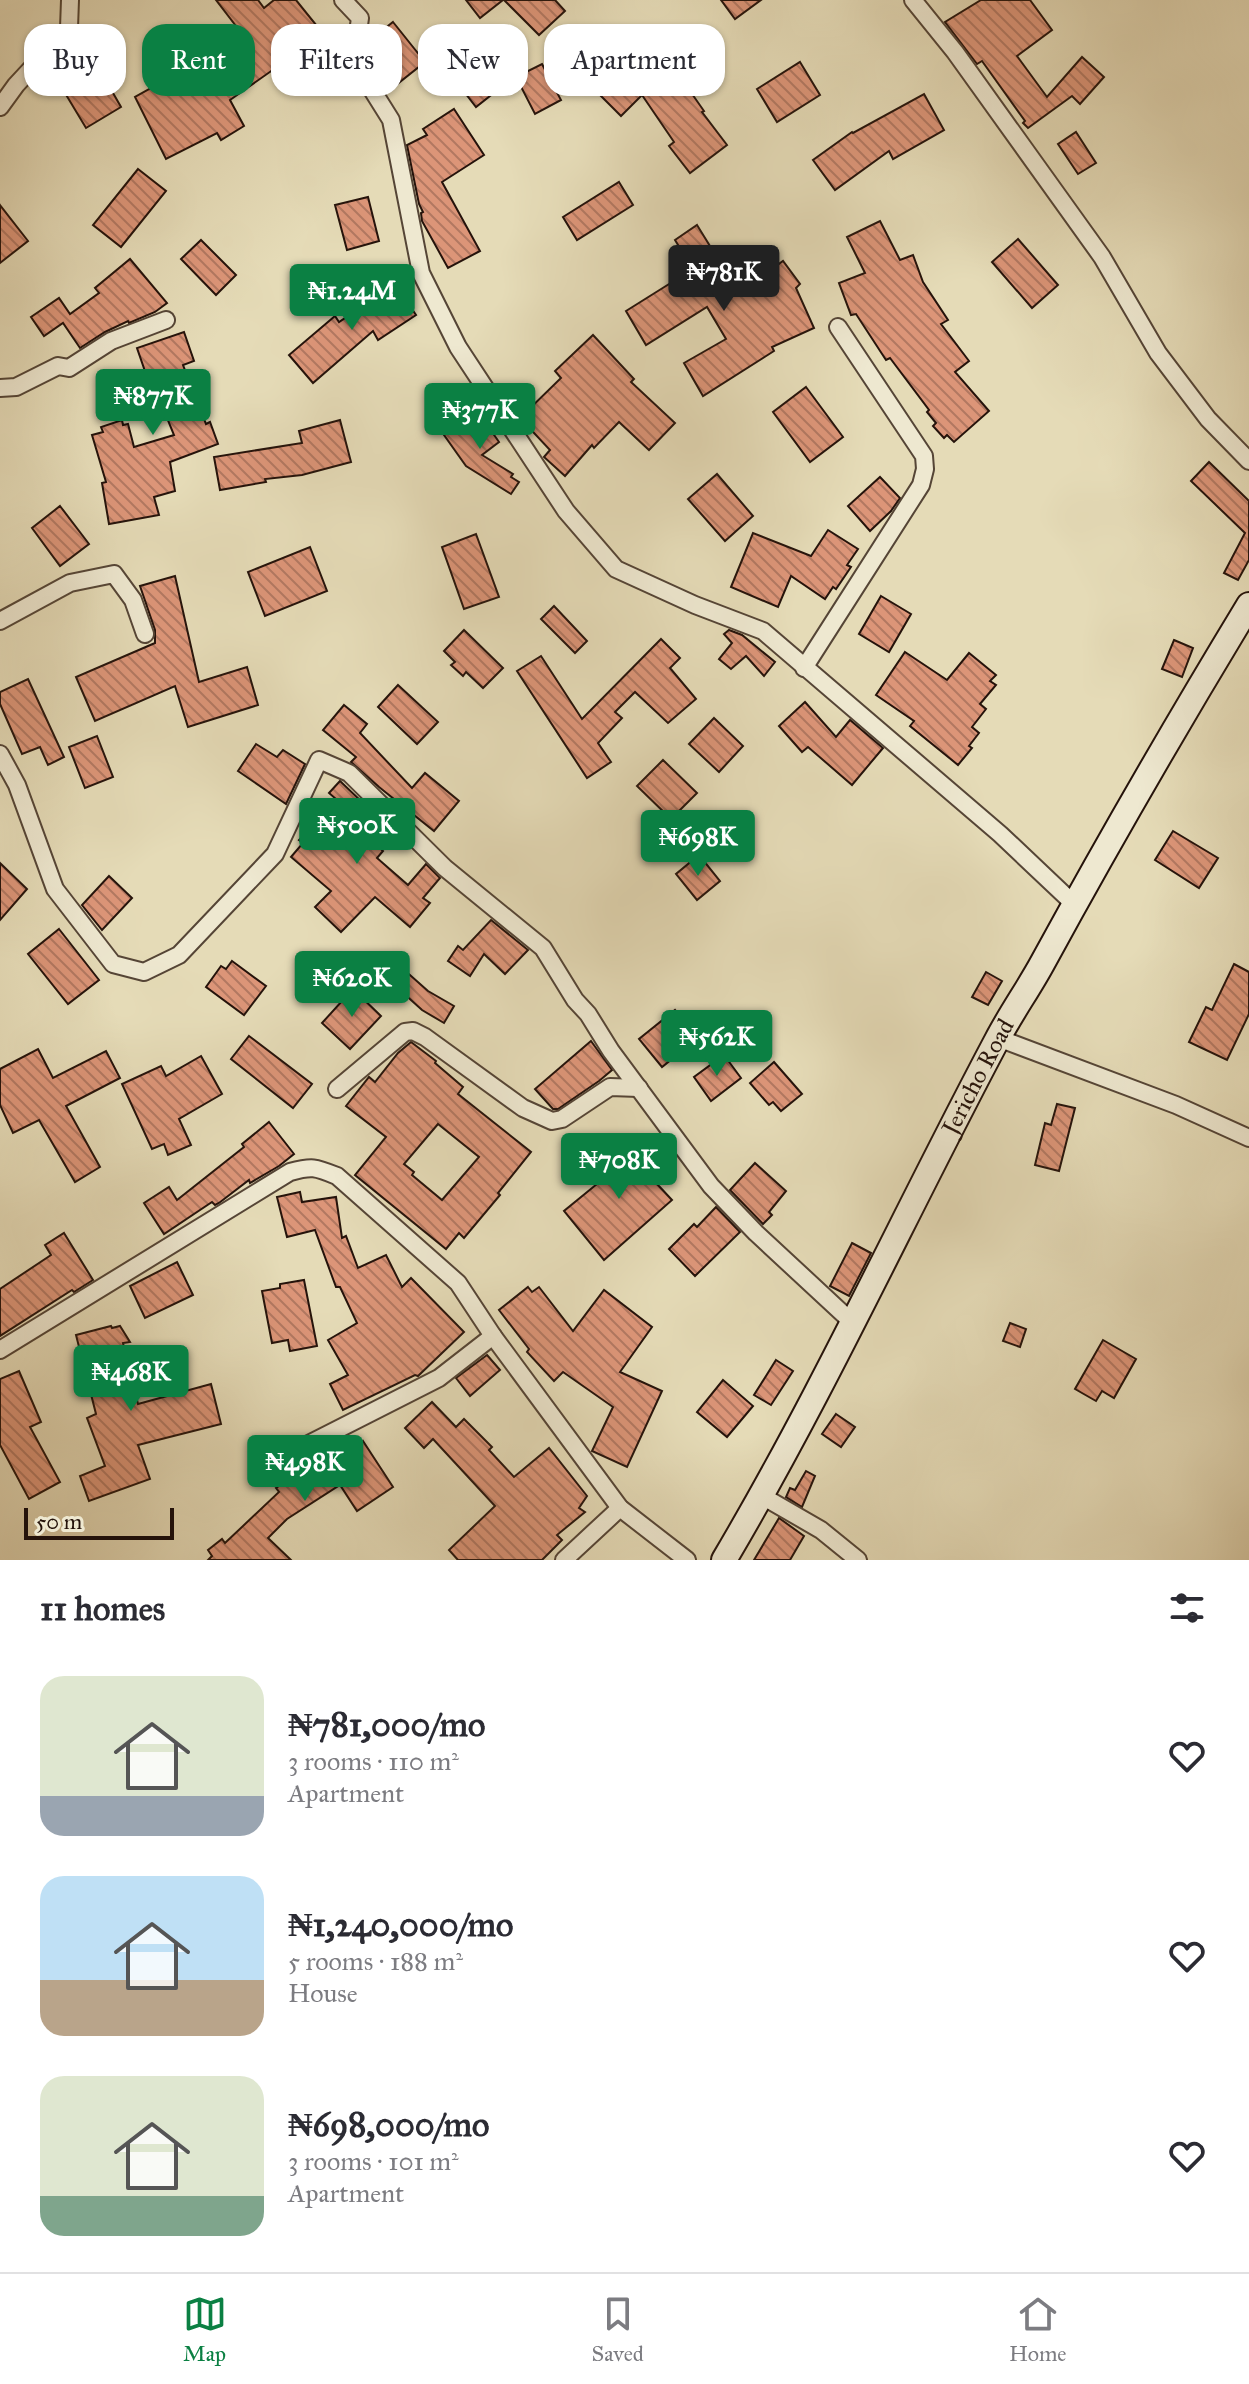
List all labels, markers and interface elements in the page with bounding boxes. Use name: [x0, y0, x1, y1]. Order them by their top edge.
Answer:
chip: Buy: [24, 24, 126, 96]
chip: Rent: [142, 24, 255, 96]
chip: Filters: [271, 24, 402, 96]
chip: New: [418, 24, 528, 96]
chip: Apartment: [544, 24, 725, 96]
pin: ₦781K: [668, 245, 780, 313]
text: ₦781K: [686, 255, 762, 287]
pin: ₦1.24M: [287, 264, 417, 332]
text: ₦1.24M: [308, 274, 396, 306]
pin: ₦877K: [97, 369, 209, 437]
text: ₦877K: [114, 379, 192, 411]
pin: ₦377K: [424, 383, 536, 451]
text: ₦377K: [442, 393, 518, 425]
pin: ₦500K: [301, 798, 413, 866]
text: ₦500K: [317, 808, 397, 840]
pin: ₦698K: [642, 810, 754, 878]
text: ₦698K: [659, 820, 737, 852]
pin: ₦620K: [296, 951, 408, 1019]
text: ₦620K: [313, 961, 391, 993]
pin: ₦562K: [661, 1010, 773, 1078]
street label: Jericho Road: [934, 1013, 1021, 1142]
text: ₦562K: [679, 1020, 755, 1052]
pin: ₦708K: [563, 1133, 675, 1201]
text: ₦708K: [579, 1143, 659, 1175]
pin: ₦468K: [75, 1345, 187, 1413]
text: ₦468K: [92, 1355, 170, 1387]
pin: ₦498K: [249, 1435, 361, 1503]
text: ₦498K: [265, 1445, 345, 1477]
scale bar: [24, 1504, 174, 1540]
text: 50 m: [36, 1508, 82, 1535]
icon: filters: [1165, 1586, 1209, 1630]
text: 11 homes: [40, 1588, 165, 1629]
text: ₦781,000/mo: [288, 1704, 485, 1745]
icon: home: [104, 1708, 200, 1804]
icon: heart: [1165, 1734, 1209, 1778]
text: 3 rooms · 110 m²: [288, 1745, 459, 1777]
text: Apartment: [288, 1777, 404, 1809]
text: ₦1,240,000/mo: [288, 1904, 513, 1945]
icon: home: [104, 1908, 200, 2004]
icon: heart: [1165, 1934, 1209, 1978]
text: 5 rooms · 188 m²: [288, 1945, 463, 1977]
text: House: [288, 1977, 358, 2009]
text: ₦698,000/mo: [288, 2104, 489, 2145]
icon: home: [104, 2108, 200, 2204]
icon: heart: [1165, 2134, 1209, 2178]
text: 3 rooms · 101 m²: [288, 2145, 459, 2177]
text: Apartment: [288, 2177, 404, 2209]
tab: Map: [183, 2292, 227, 2367]
tab: Saved: [592, 2292, 644, 2367]
tab: Home: [1009, 2292, 1066, 2367]

